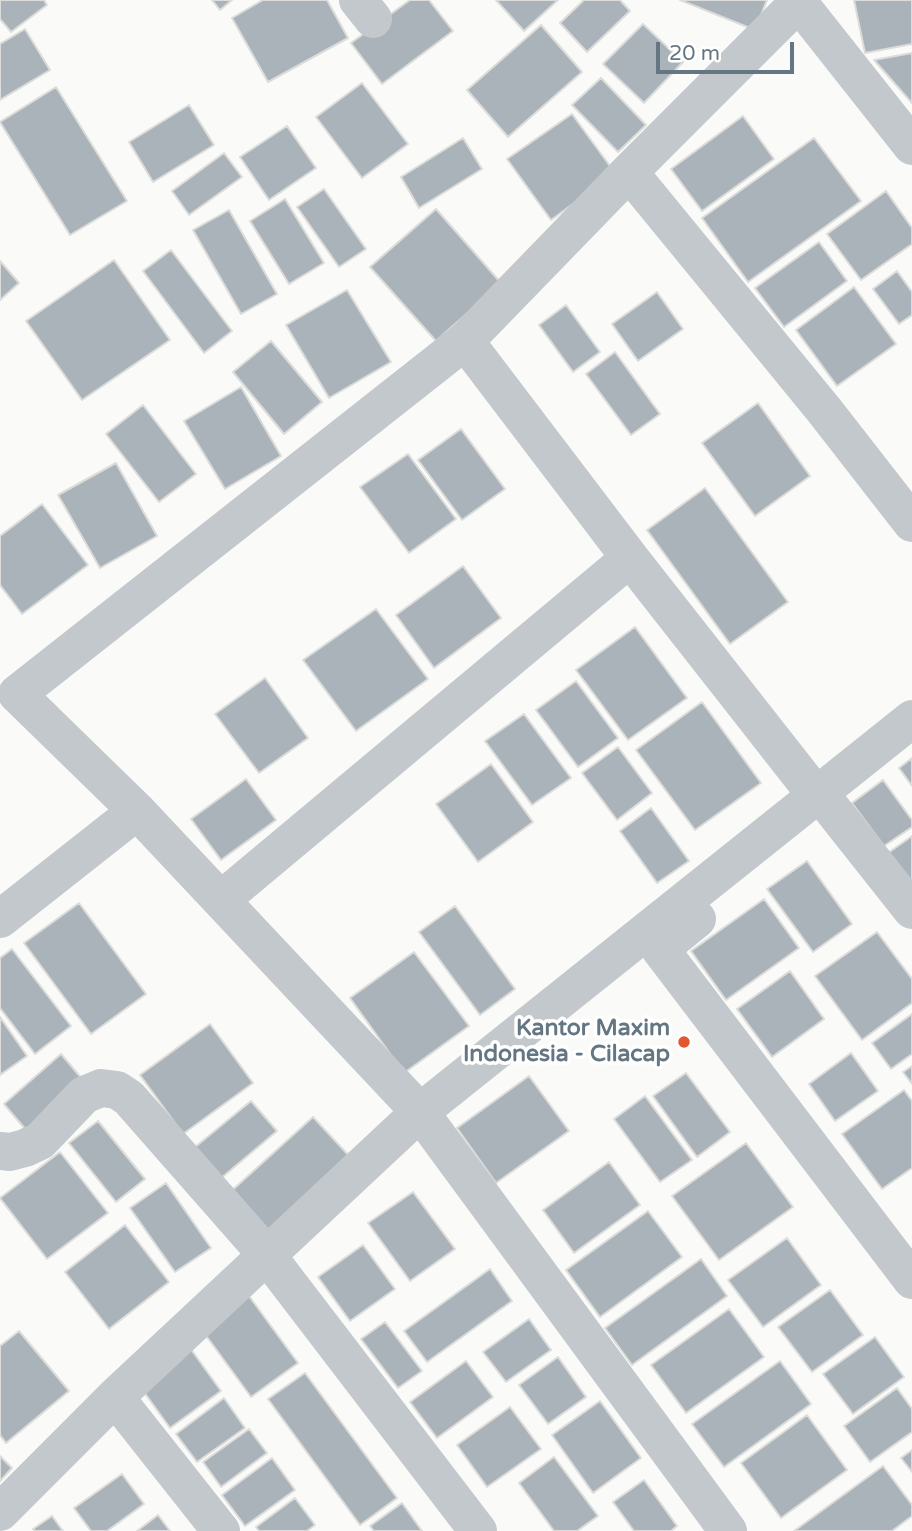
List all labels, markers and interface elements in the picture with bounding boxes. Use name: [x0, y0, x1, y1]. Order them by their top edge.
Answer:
scale bar: [660, 28, 798, 72]
text: 20 m: [669, 41, 720, 66]
place label: Kantor Maxim Indonesia - Cilacap: [463, 1015, 670, 1069]
marker: Kantor Maxim Indonesia - Cilacap: [676, 1034, 692, 1050]

